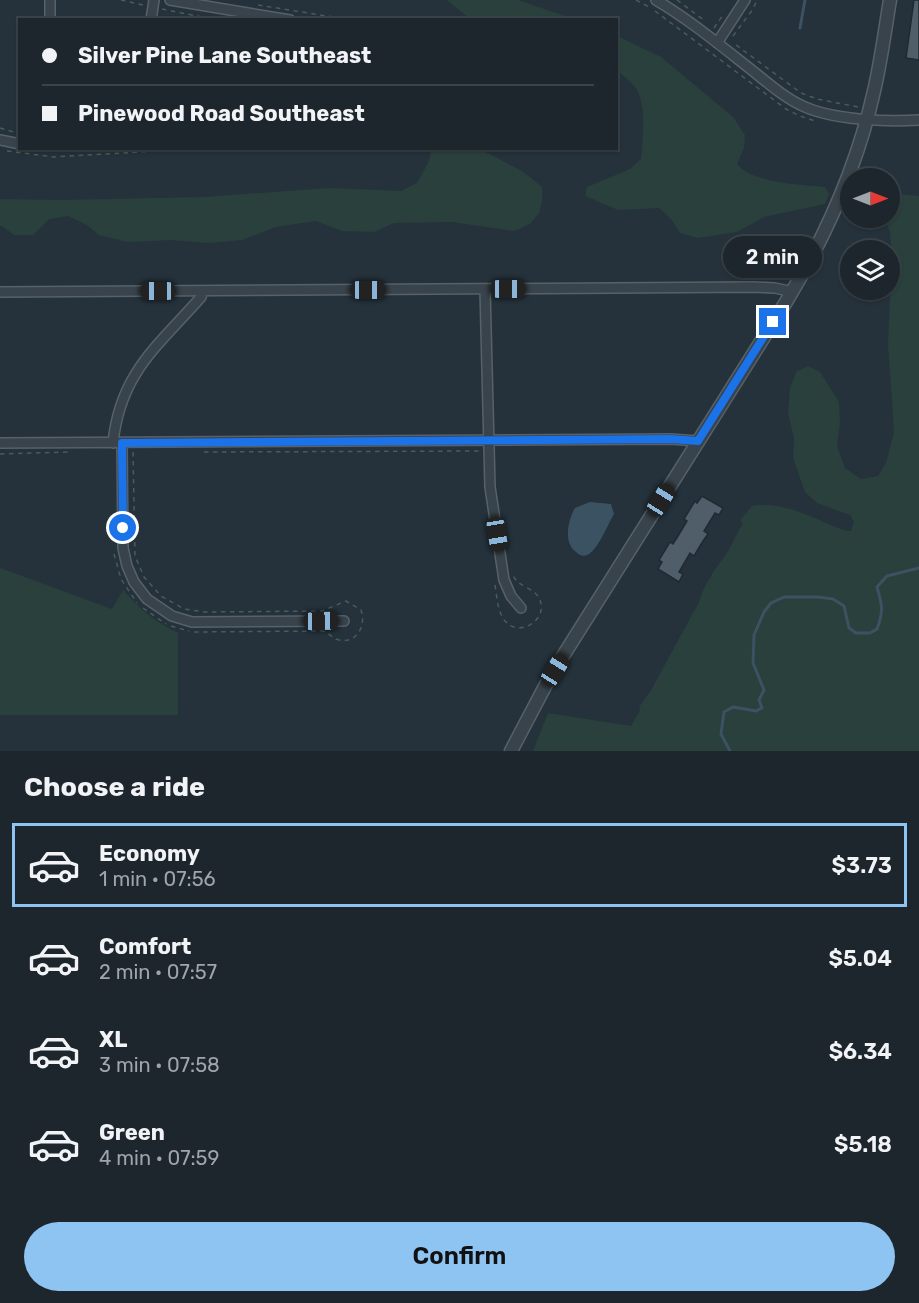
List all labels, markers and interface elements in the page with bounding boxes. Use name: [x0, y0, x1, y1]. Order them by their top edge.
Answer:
text: Silver Pine Lane Southeast: [78, 42, 371, 69]
text: Pinewood Road Southeast: [78, 100, 365, 127]
north arrow: [840, 168, 900, 228]
map controls: [840, 168, 900, 300]
callout: 2 min: [724, 235, 822, 277]
button: layers: [840, 240, 900, 300]
text: 2 min: [746, 245, 799, 269]
car: [490, 280, 526, 298]
car: [350, 281, 386, 299]
car: [140, 282, 176, 300]
route end: [759, 308, 786, 335]
car: [644, 480, 678, 520]
route start: [109, 514, 136, 541]
car: [485, 515, 509, 553]
car: [303, 612, 339, 630]
car: [538, 650, 572, 690]
text: Choose a ride: [24, 771, 205, 803]
icon: car: [27, 838, 81, 892]
text: Economy: [99, 840, 200, 867]
text: $3.73: [832, 852, 892, 879]
text: 1 min · 07:56: [99, 867, 216, 891]
icon: car: [27, 931, 81, 985]
text: Comfort: [99, 933, 191, 960]
text: $5.04: [829, 945, 892, 972]
text: 2 min · 07:57: [99, 960, 217, 984]
icon: car: [27, 1024, 81, 1078]
text: XL: [99, 1026, 127, 1053]
text: $6.34: [829, 1038, 892, 1065]
text: 3 min · 07:58: [99, 1053, 220, 1077]
icon: car: [27, 1117, 81, 1171]
text: Green: [99, 1119, 165, 1146]
text: $5.18: [834, 1131, 892, 1158]
text: 4 min · 07:59: [99, 1146, 219, 1170]
button: Confirm: [24, 1222, 895, 1291]

